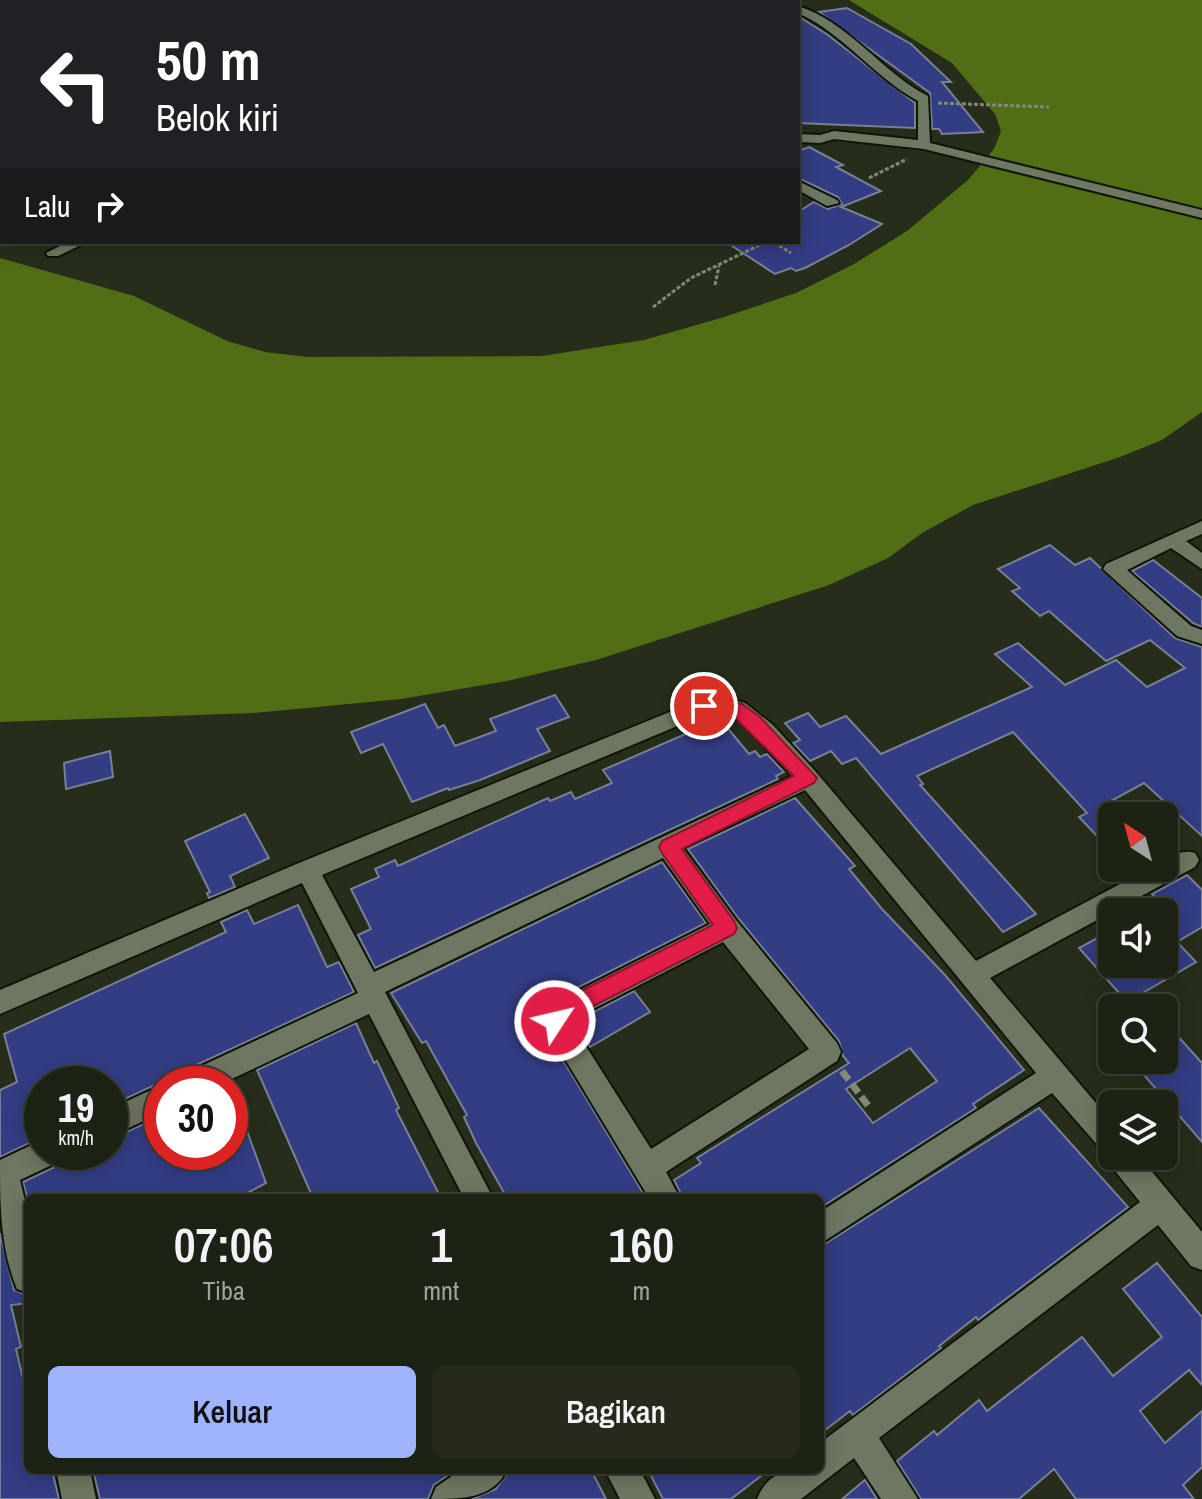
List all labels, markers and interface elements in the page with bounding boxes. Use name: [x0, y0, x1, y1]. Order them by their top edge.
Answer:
text: 50 m: [156, 22, 261, 97]
icon: left: [24, 32, 128, 136]
text: Belok kiri: [156, 94, 279, 142]
icon: right: [87, 184, 131, 228]
text: Lalu: [24, 186, 71, 226]
pin: [670, 672, 738, 740]
icon: arrive: [682, 684, 726, 728]
north arrow: [1098, 802, 1178, 882]
map controls: [1098, 802, 1178, 1170]
button: sound: [1098, 898, 1178, 978]
position arrow: [513, 979, 597, 1063]
button: search: [1098, 994, 1178, 1074]
speed limit sign: 30: [144, 1066, 248, 1170]
text: 19: [58, 1081, 94, 1134]
button: layers: [1098, 1090, 1178, 1170]
text: km/h: [58, 1124, 94, 1151]
text: 07:06: [174, 1212, 274, 1277]
text: 1: [430, 1212, 452, 1277]
text: 160: [609, 1212, 674, 1277]
text: Tiba: [203, 1273, 245, 1308]
text: mnt: [423, 1273, 459, 1308]
text: m: [633, 1273, 650, 1308]
button: Keluar: [48, 1366, 416, 1458]
button: Bagikan: [432, 1366, 800, 1458]

